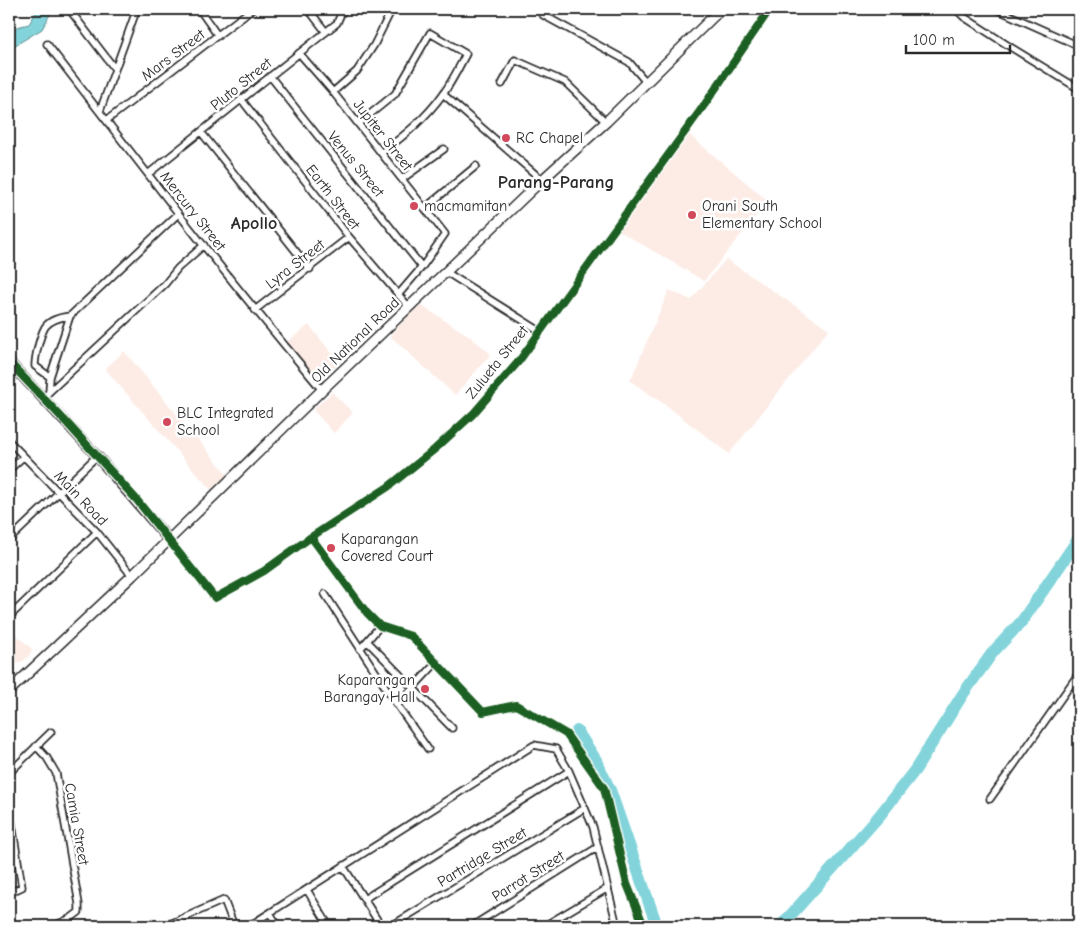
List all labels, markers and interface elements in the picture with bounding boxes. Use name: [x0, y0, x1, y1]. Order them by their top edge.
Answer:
scale bar: [906, 22, 1009, 54]
street label: Mars Street: [138, 25, 209, 85]
text: 100 m: [913, 31, 955, 49]
street label: Pluto Street: [207, 53, 276, 114]
street label: Jupiter Street: [349, 96, 417, 175]
street label: Venus Street: [324, 127, 388, 201]
place label: RC Chapel: [516, 129, 583, 147]
marker: RC Chapel: [500, 132, 512, 144]
street label: Earth Street: [302, 161, 364, 234]
street label: Mercury Street: [156, 168, 230, 255]
district label: Parang-Parang: [498, 172, 614, 193]
place label: macmamitan: [424, 197, 507, 215]
place label: Orani South Elementary School: [702, 197, 822, 232]
marker: macmamitan: [408, 200, 420, 212]
marker: Orani South Elementary School: [686, 209, 698, 221]
district label: Apollo: [231, 213, 277, 234]
street label: Lyra Street: [262, 235, 329, 293]
street label: Old National Road: [307, 293, 403, 387]
street label: Zulueta Street: [462, 321, 532, 402]
place label: BLC Integrated School: [177, 404, 274, 439]
marker: BLC Integrated School: [161, 416, 173, 428]
street label: Main Road: [50, 467, 112, 529]
place label: Kaparangan Covered Court: [341, 530, 433, 565]
marker: Kaparangan Covered Court: [325, 542, 337, 554]
place label: Kaparangan Barangay Hall: [324, 671, 415, 706]
marker: Kaparangan Barangay Hall: [419, 683, 431, 695]
street label: Camia Street: [61, 782, 93, 867]
street label: Partridge Street: [434, 823, 531, 891]
street label: Parrot Street: [489, 846, 568, 905]

